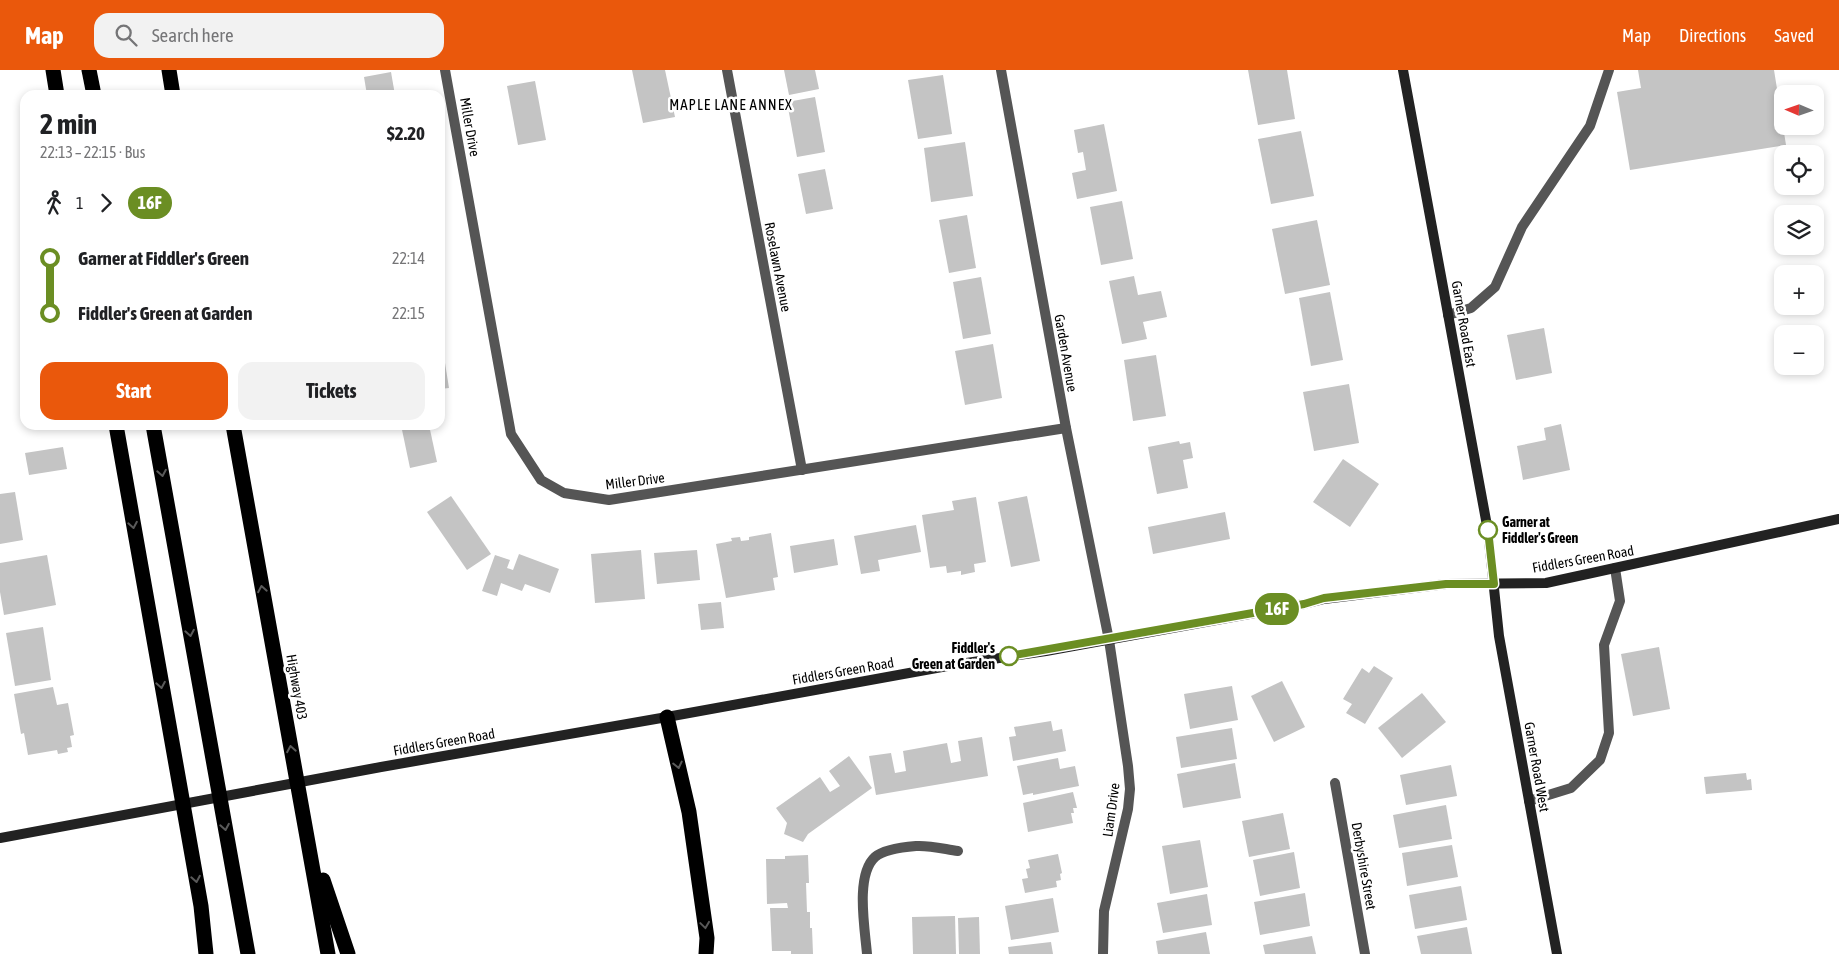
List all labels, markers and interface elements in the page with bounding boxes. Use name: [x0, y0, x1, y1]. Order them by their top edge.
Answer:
search box: [94, 13, 444, 58]
icon: search: [112, 21, 140, 49]
text: Map: [25, 22, 64, 49]
text: Search here: [152, 24, 234, 46]
text: Map: [1622, 25, 1651, 46]
text: Directions: [1679, 25, 1746, 46]
text: Saved: [1774, 25, 1814, 46]
north arrow: [1774, 85, 1824, 135]
map controls: [1774, 85, 1824, 375]
street label: Miller Drive: [457, 96, 483, 158]
district label: MAPLE LANE ANNEX: [669, 96, 793, 113]
text: 2 min: [40, 108, 97, 140]
text: $2.20: [387, 122, 425, 144]
text: 22:13 – 22:15 · Bus: [40, 143, 145, 161]
button: locate: [1774, 145, 1824, 195]
icon: walk: [40, 189, 68, 217]
icon: forward: [92, 189, 120, 217]
text: 16F: [138, 192, 162, 213]
text: 1: [76, 194, 84, 212]
button: layers: [1774, 205, 1824, 255]
street label: Roselawn Avenue: [761, 221, 795, 313]
text: Garner at Fiddler's Green: [78, 247, 249, 269]
text: 22:14: [392, 249, 425, 267]
button: +: [1774, 265, 1824, 315]
street label: Garner Road East: [1449, 280, 1479, 368]
text: Fiddler's Green at Garden: [78, 302, 252, 324]
text: 22:15: [392, 304, 425, 322]
street label: Garden Avenue: [1051, 313, 1081, 393]
button: −: [1774, 325, 1824, 375]
button: Start: [40, 362, 228, 420]
button: Tickets: [238, 362, 425, 420]
one-way arrow: [156, 469, 166, 477]
street label: Miller Drive: [605, 469, 665, 493]
place label: Garner at Fiddler's Green: [1502, 514, 1579, 546]
one-way arrow: [128, 520, 138, 529]
marker: Garner at Fiddler's Green: [1478, 520, 1498, 540]
street label: Fiddlers Green Road: [1531, 542, 1635, 576]
one-way arrow: [258, 585, 268, 594]
line badge: 16F: [1248, 593, 1306, 625]
text: 16F: [1265, 598, 1289, 619]
one-way arrow: [185, 629, 195, 637]
place label: Fiddler's Green at Garden: [912, 640, 995, 672]
marker: Fiddler's Green at Garden: [999, 646, 1019, 666]
street label: Highway 403: [283, 653, 311, 721]
street label: Fiddlers Green Road: [791, 654, 895, 688]
one-way arrow: [156, 680, 166, 689]
street label: Garner Road West: [1521, 721, 1553, 813]
street label: Fiddlers Green Road: [392, 725, 496, 759]
one-way arrow: [287, 745, 297, 754]
one-way arrow: [672, 760, 683, 769]
street label: Liam Drive: [1099, 782, 1123, 838]
street label: Derbyshire Street: [1348, 821, 1380, 911]
one-way arrow: [219, 823, 230, 832]
one-way arrow: [190, 875, 200, 884]
one-way arrow: [700, 920, 710, 929]

